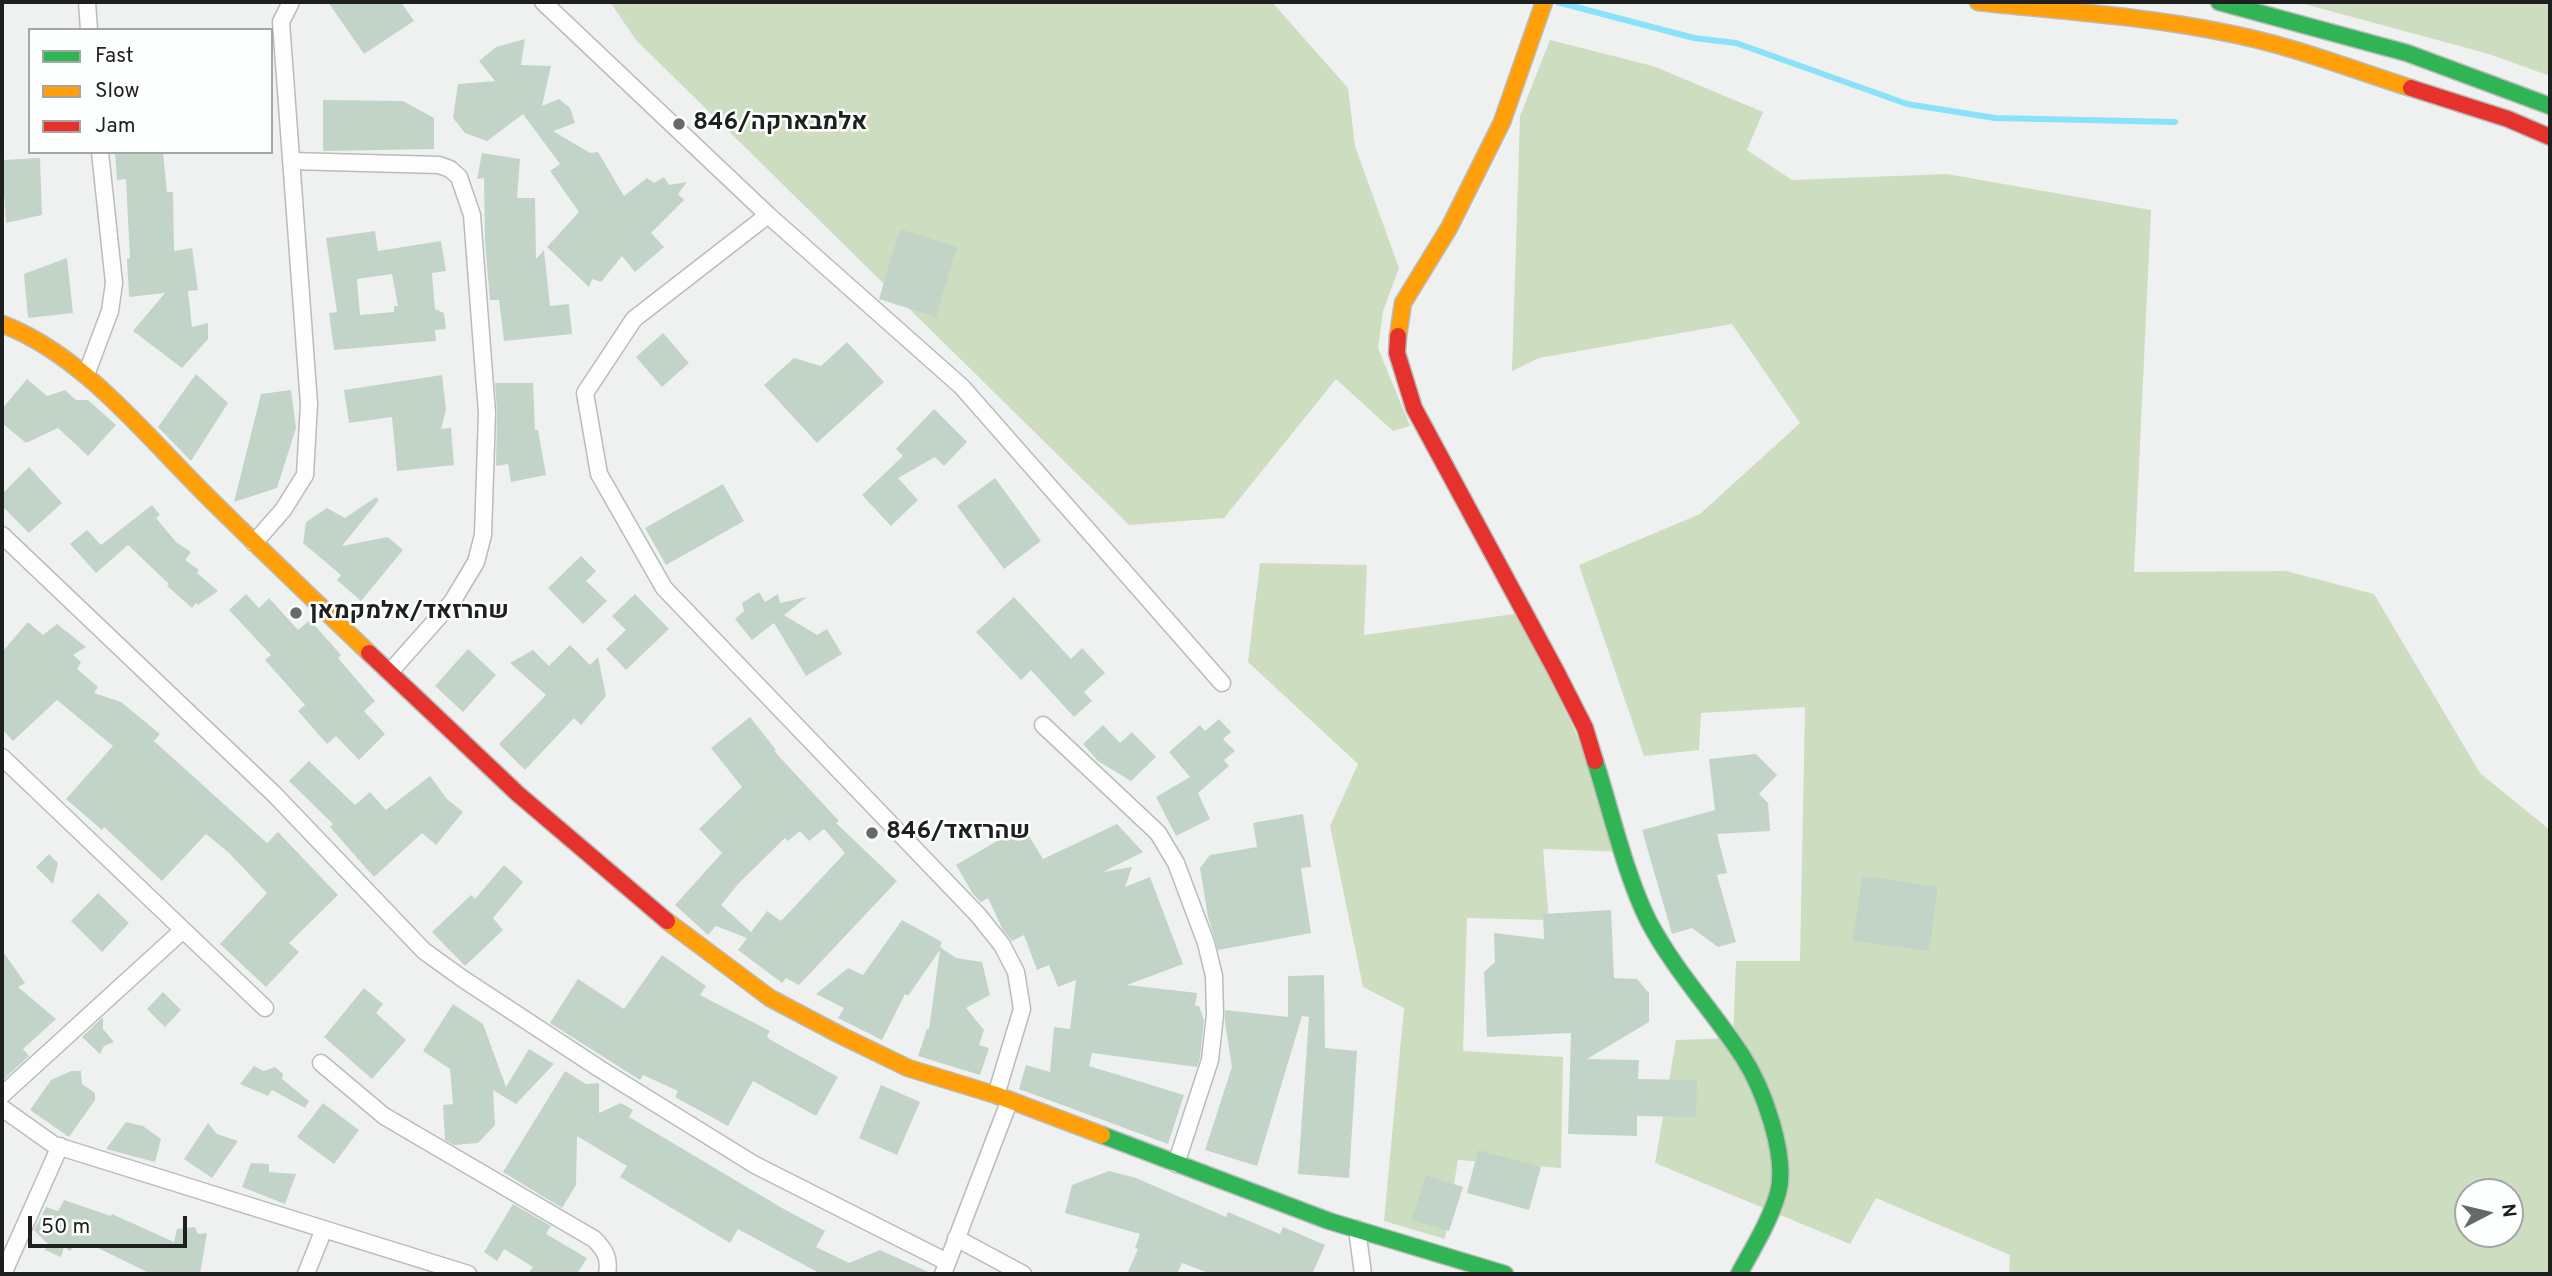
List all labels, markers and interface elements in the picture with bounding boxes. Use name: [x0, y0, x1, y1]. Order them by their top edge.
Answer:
legend: [28, 28, 273, 154]
text: Fast: [95, 43, 134, 70]
text: Slow: [95, 78, 140, 105]
place label: אלמבארקה/846: [693, 110, 867, 138]
text: Jam: [95, 113, 136, 140]
marker: אלמבארקה/846: [671, 116, 687, 132]
place label: שהרזאד/אלמקמאן: [310, 599, 509, 627]
marker: שהרזאד/אלמקמאן: [288, 605, 304, 621]
place label: 846/שהרזאד: [886, 819, 1030, 847]
marker: 846/שהרזאד: [864, 825, 880, 841]
north arrow: [2454, 1178, 2524, 1248]
scale bar: [32, 1202, 191, 1246]
text: N: [2495, 1202, 2521, 1219]
text: 50 m: [41, 1214, 90, 1241]

